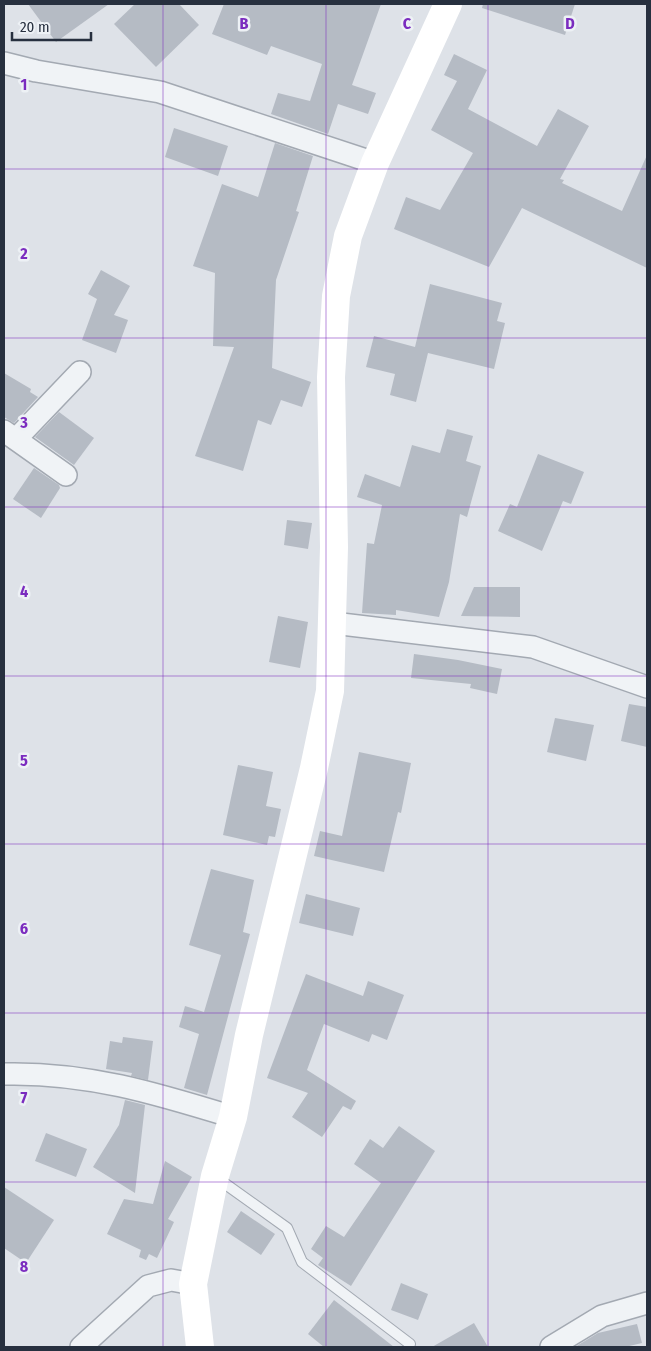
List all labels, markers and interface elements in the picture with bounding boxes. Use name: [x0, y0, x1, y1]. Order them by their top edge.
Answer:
scale bar: [12, 10, 91, 42]
text: B: [240, 14, 249, 33]
text: C: [403, 14, 412, 33]
text: D: [565, 14, 575, 33]
text: 20 m: [20, 18, 50, 36]
text: 1: [21, 75, 27, 94]
text: 2: [19, 244, 28, 263]
text: 3: [19, 413, 28, 432]
text: 4: [20, 582, 28, 601]
text: 5: [20, 751, 28, 770]
text: 6: [20, 919, 28, 938]
text: 7: [21, 1088, 28, 1107]
text: 8: [20, 1257, 29, 1276]

